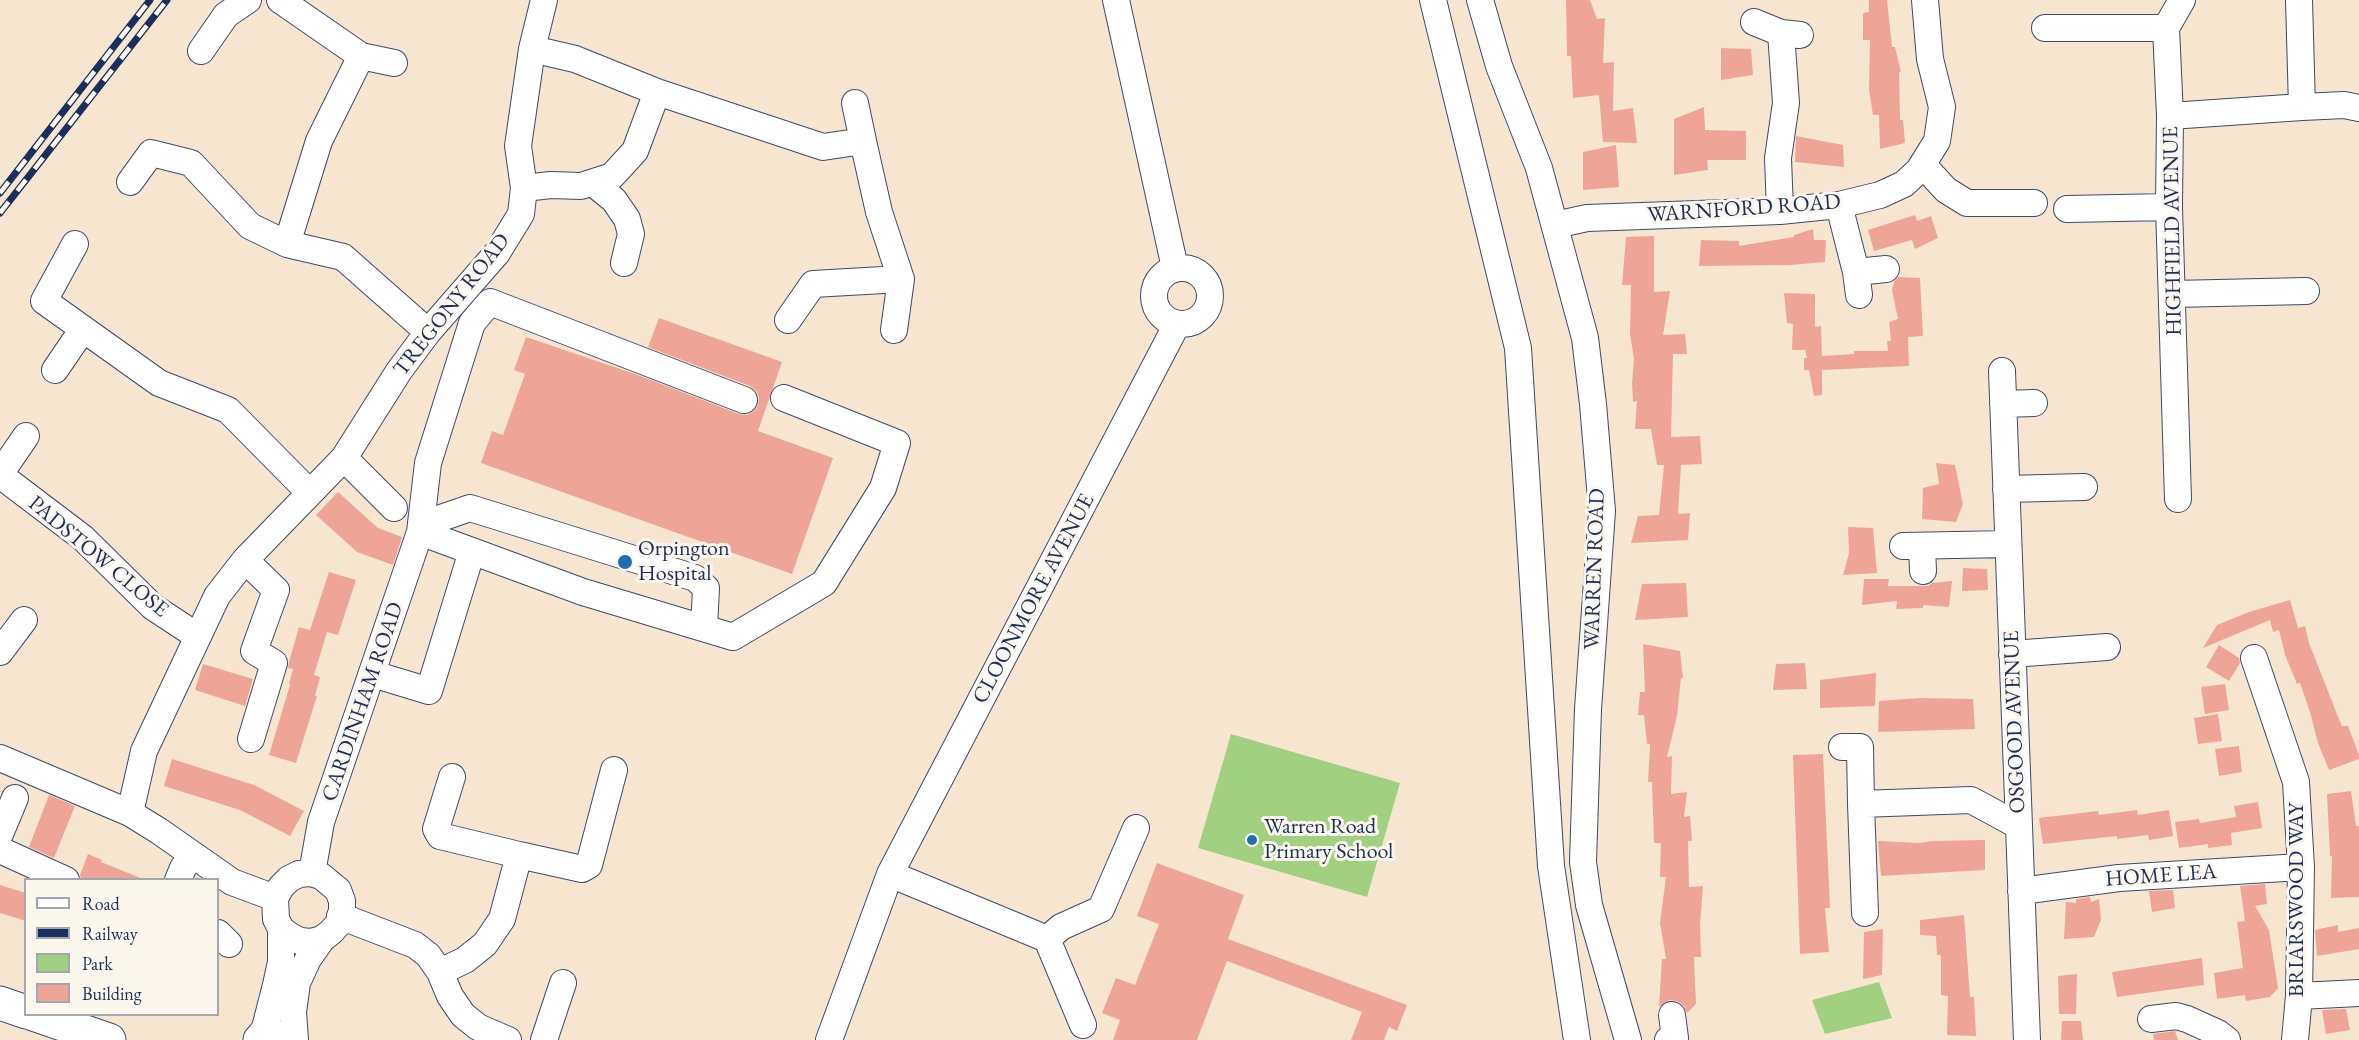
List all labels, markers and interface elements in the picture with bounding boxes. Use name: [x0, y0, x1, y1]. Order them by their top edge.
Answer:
street label: HIGHFIELD AVENUE: [2158, 126, 2188, 336]
street label: WARNFORD ROAD: [1646, 189, 1842, 229]
street label: TREGONY ROAD: [388, 228, 516, 382]
street label: WARREN ROAD: [1579, 488, 1611, 650]
street label: CLOONMORE AVENUE: [967, 490, 1101, 708]
street label: PADSTOW CLOSE: [22, 491, 174, 623]
place label: Orpington Hospital: [638, 536, 730, 588]
marker: Orpington Hospital: [616, 553, 634, 571]
street label: CARDINHAM ROAD: [317, 599, 409, 805]
street label: OSGOOD AVENUE: [1999, 630, 2031, 814]
street label: BRIARSWOOD WAY: [2284, 803, 2310, 997]
place label: Warren Road Primary School: [1264, 814, 1393, 866]
marker: Warren Road Primary School: [1245, 833, 1259, 847]
street label: HOME LEA: [2104, 859, 2218, 893]
legend: [24, 878, 219, 1016]
text: Road: [82, 892, 120, 915]
text: Railway: [82, 922, 138, 945]
text: Park: [82, 952, 113, 975]
text: Building: [82, 982, 142, 1005]

